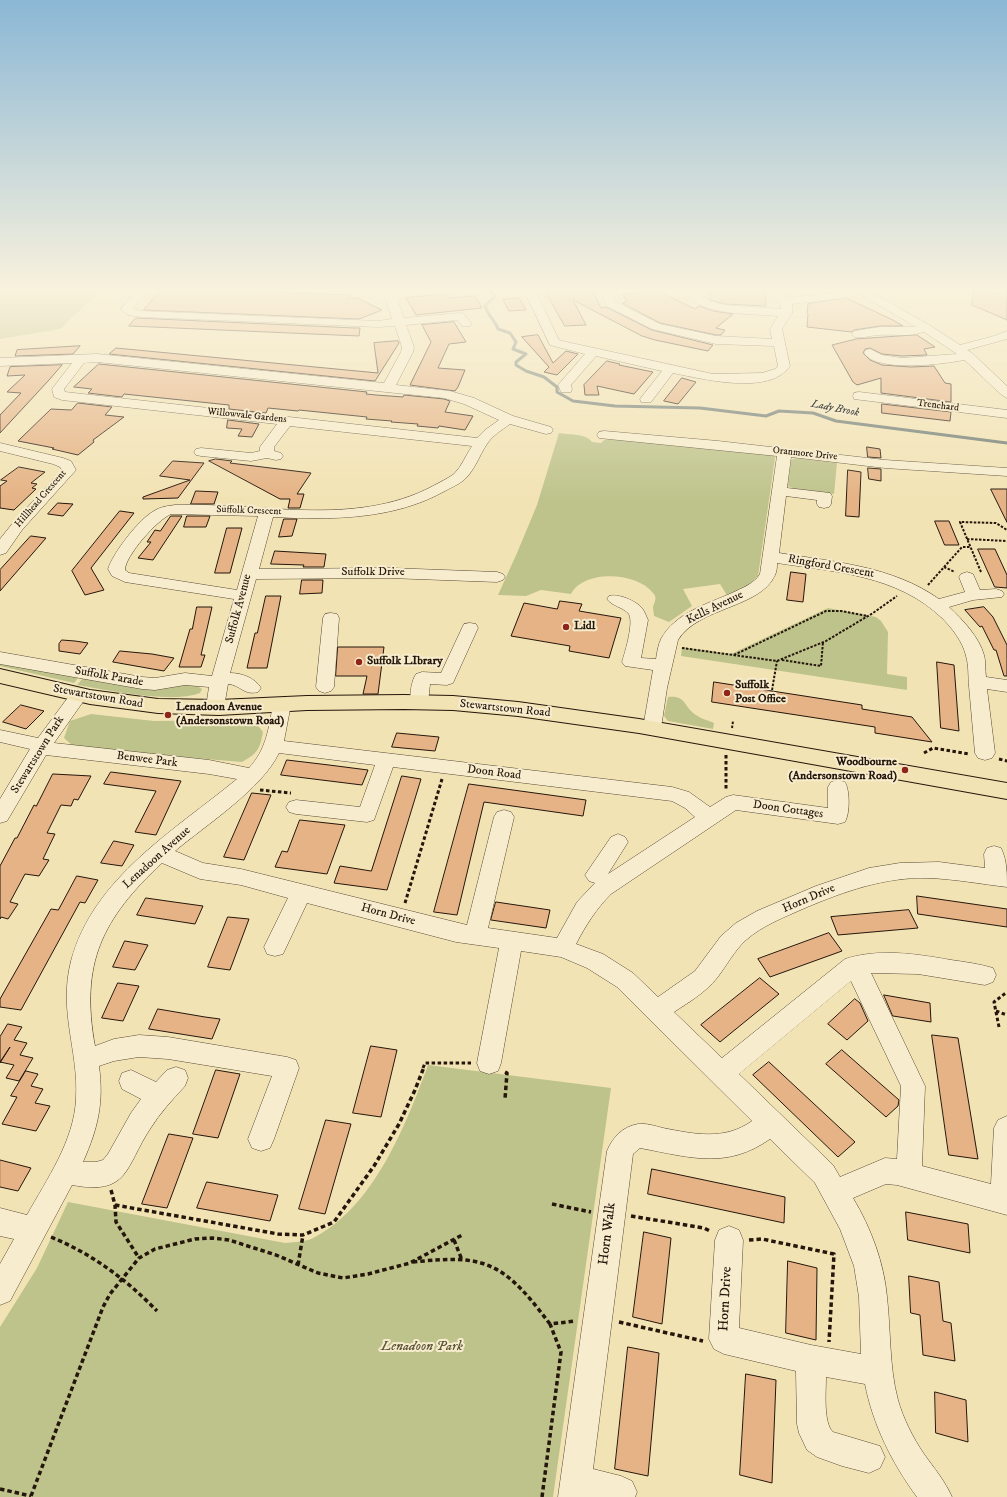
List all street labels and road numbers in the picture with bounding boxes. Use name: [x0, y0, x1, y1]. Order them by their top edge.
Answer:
street label: Trenchard: [916, 397, 960, 415]
street label: Willowvale Gardens: [207, 406, 287, 426]
street label: Oranmore Drive: [772, 445, 838, 463]
street label: Hillhead Crescent: [13, 468, 69, 530]
street label: Suffolk Crescent: [216, 504, 282, 518]
street label: Ringford Crescent: [787, 552, 875, 582]
street label: Suffolk Drive: [341, 566, 405, 580]
street label: Suffolk Avenue: [223, 573, 255, 645]
street label: Kells Avenue: [684, 588, 746, 628]
street label: Suffolk Parade: [74, 664, 144, 690]
street label: Stewartstown Road: [52, 682, 144, 712]
street label: Stewartstown Road: [459, 697, 551, 721]
street label: Stewartstown Park: [8, 714, 68, 796]
street label: Benwee Park: [116, 749, 178, 771]
street label: Doon Road: [466, 763, 522, 783]
street label: Doon Cottages: [752, 798, 824, 822]
street label: Lenadoon Avenue: [120, 824, 194, 892]
street label: Horn Drive: [781, 881, 837, 917]
street label: Horn Drive: [359, 901, 417, 929]
street label: Horn Walk: [596, 1202, 620, 1266]
street label: Horn Drive: [716, 1266, 736, 1332]

